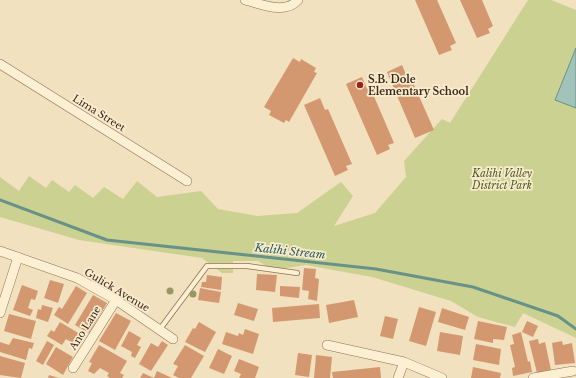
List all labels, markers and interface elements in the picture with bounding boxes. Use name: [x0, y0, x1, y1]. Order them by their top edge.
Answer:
place label: S.B. Dole Elementary School: [368, 73, 469, 98]
marker: S.B. Dole Elementary School: [355, 80, 365, 90]
street label: Lima Street: [70, 92, 128, 134]
park label: Kalihi Valley District Park: [471, 167, 533, 192]
water label: Kalihi Stream: [253, 240, 327, 262]
street label: Gulick Avenue: [82, 265, 152, 315]
street label: Ano Lane: [66, 303, 104, 353]

